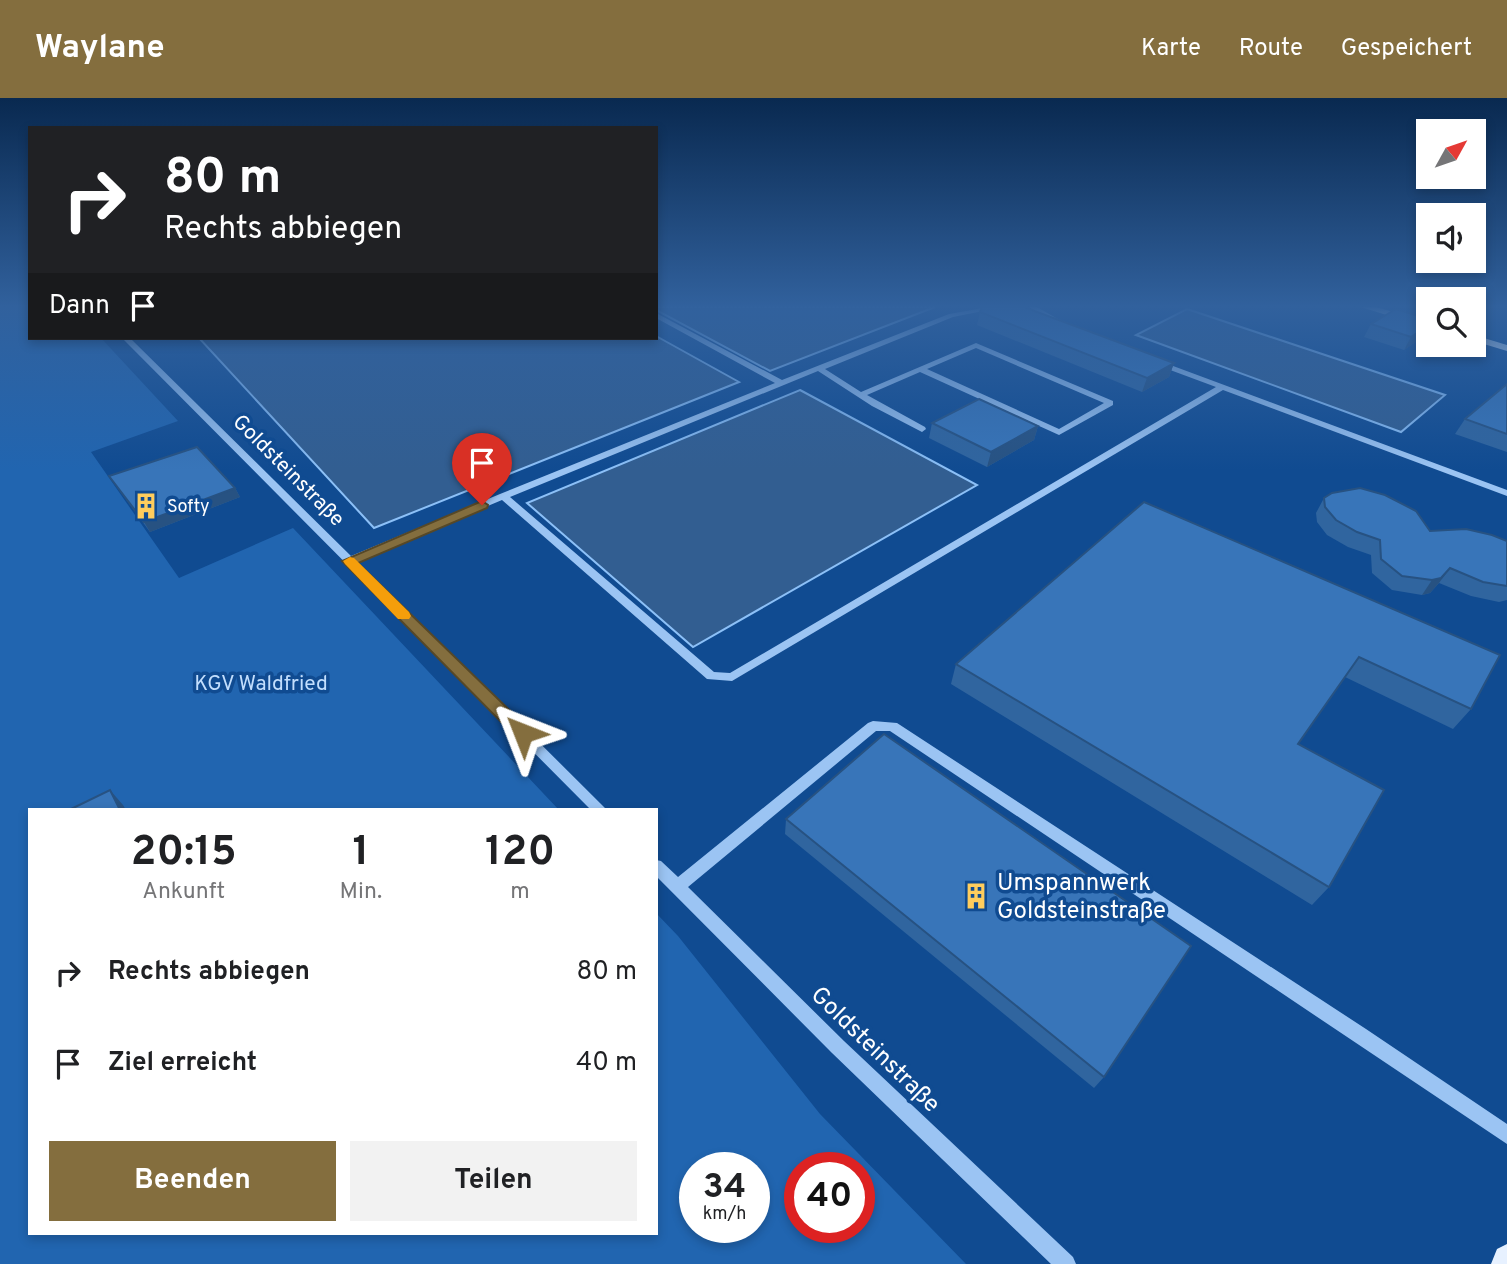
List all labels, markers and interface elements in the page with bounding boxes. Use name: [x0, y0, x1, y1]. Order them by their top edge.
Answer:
text: Waylane: [35, 28, 165, 70]
text: Karte: [1141, 34, 1201, 64]
text: Route: [1239, 34, 1303, 64]
text: Gespeichert: [1341, 34, 1472, 64]
north arrow: [1416, 119, 1486, 189]
map controls: [1416, 119, 1486, 357]
text: 80 m: [164, 149, 281, 211]
icon: right: [49, 154, 140, 245]
button: sound: [1416, 203, 1486, 273]
text: Rechts abbiegen: [164, 210, 402, 250]
icon: arrive: [124, 287, 162, 325]
button: search: [1416, 287, 1486, 357]
text: Dann: [49, 290, 110, 323]
street label: Goldsteinstraße: [226, 409, 350, 533]
pin: [452, 433, 512, 505]
icon: arrive: [463, 444, 501, 482]
building icon: Softy: [131, 491, 161, 521]
place label: Softy: [167, 496, 209, 519]
park label: KGV Waldfried: [194, 671, 328, 698]
position arrow: [486, 696, 560, 770]
text: 20:15: [131, 827, 237, 880]
text: 1: [353, 827, 369, 880]
text: 120: [485, 827, 555, 880]
place label: Umspannwerk Goldsteinstraße: [997, 869, 1166, 927]
text: Ankunft: [142, 878, 225, 907]
text: Min.: [340, 878, 382, 907]
text: m: [510, 878, 530, 907]
building icon: Umspannwerk Goldsteinstraße: [961, 881, 991, 911]
icon: right: [49, 954, 87, 992]
text: Rechts abbiegen: [108, 956, 310, 989]
text: 80 m: [577, 956, 637, 989]
street label: Goldsteinstraße: [803, 981, 946, 1120]
icon: arrive: [49, 1045, 87, 1083]
text: Ziel erreicht: [108, 1047, 257, 1080]
text: 40 m: [576, 1047, 637, 1080]
button: Beenden: [49, 1141, 336, 1221]
button: Teilen: [350, 1141, 637, 1221]
speed limit sign: 40: [784, 1152, 875, 1243]
text: 34: [703, 1166, 746, 1210]
text: km/h: [703, 1203, 746, 1226]

